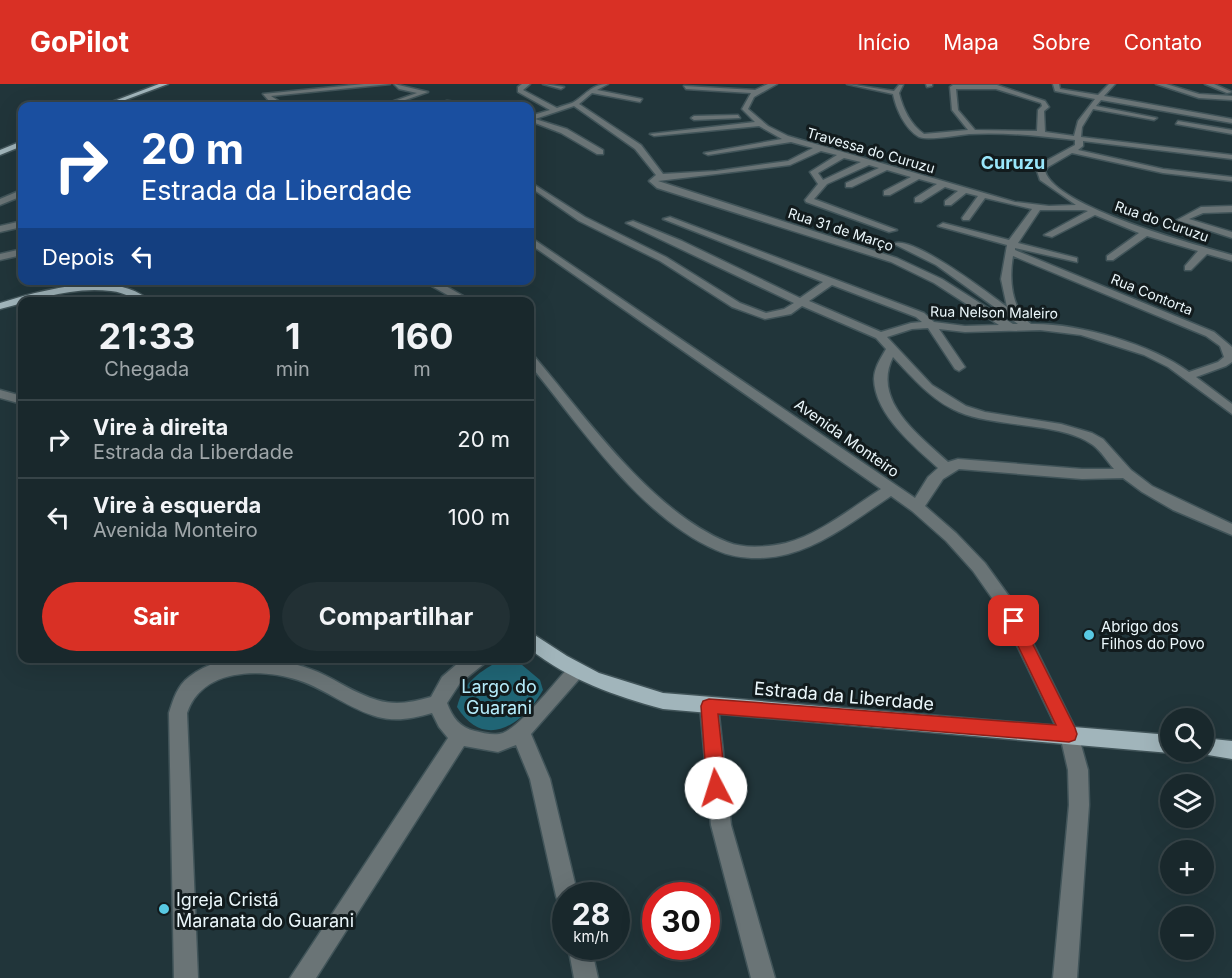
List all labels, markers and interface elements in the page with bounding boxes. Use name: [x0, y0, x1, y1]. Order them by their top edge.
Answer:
text: GoPilot: [30, 25, 129, 59]
text: Início: [857, 30, 910, 55]
text: Mapa: [943, 30, 999, 55]
text: Sobre: [1032, 30, 1091, 55]
text: Contato: [1124, 30, 1202, 55]
text: 20 m: [141, 123, 244, 174]
street label: Travessa do Curuzu: [805, 124, 937, 176]
icon: right: [42, 126, 120, 204]
district label: Curuzu: [981, 152, 1045, 173]
text: Estrada da Liberdade: [141, 174, 412, 207]
street label: Rua do Curuzu: [1113, 197, 1211, 245]
street label: Rua 31 de Março: [786, 204, 896, 254]
icon: left: [126, 240, 159, 273]
text: Depois: [42, 244, 114, 270]
street label: Rua Contorta: [1109, 270, 1195, 318]
street label: Rua Nelson Maleiro: [930, 302, 1058, 322]
text: 21:33: [98, 314, 195, 358]
text: 1: [285, 314, 301, 358]
text: 160: [390, 314, 453, 358]
text: Chegada: [104, 357, 189, 381]
text: min: [276, 357, 310, 381]
text: m: [413, 357, 431, 381]
street label: Avenida Monteiro: [791, 395, 903, 481]
text: Vire à direita: [93, 414, 228, 440]
icon: right: [42, 423, 75, 456]
text: 20 m: [457, 426, 510, 452]
text: Estrada da Liberdade: [93, 440, 294, 464]
text: Vire à esquerda: [93, 492, 261, 518]
icon: left: [42, 501, 75, 534]
text: 100 m: [448, 504, 510, 530]
text: Avenida Monteiro: [93, 518, 258, 542]
button: Sair: [42, 582, 270, 651]
button: Compartilhar: [282, 582, 510, 651]
pin: [988, 595, 1039, 646]
icon: arrive: [997, 604, 1030, 637]
place label: Abrigo dos Filhos do Povo: [1101, 617, 1205, 653]
marker: Abrigo dos Filhos do Povo: [1082, 628, 1096, 642]
park label: Largo do Guarani: [461, 676, 537, 718]
street label: Estrada da Liberdade: [753, 678, 935, 714]
map controls: [1160, 708, 1214, 960]
button: search: [1160, 708, 1214, 762]
position arrow: [684, 756, 748, 820]
button: layers: [1160, 774, 1214, 828]
button: +: [1160, 840, 1214, 894]
speed limit sign: 30: [642, 882, 720, 960]
place label: Igreja Cristã Maranata do Guarani: [176, 889, 354, 931]
text: 28: [572, 896, 610, 932]
marker: Igreja Cristã Maranata do Guarani: [157, 902, 171, 916]
button: −: [1160, 906, 1214, 960]
text: km/h: [573, 927, 609, 946]

